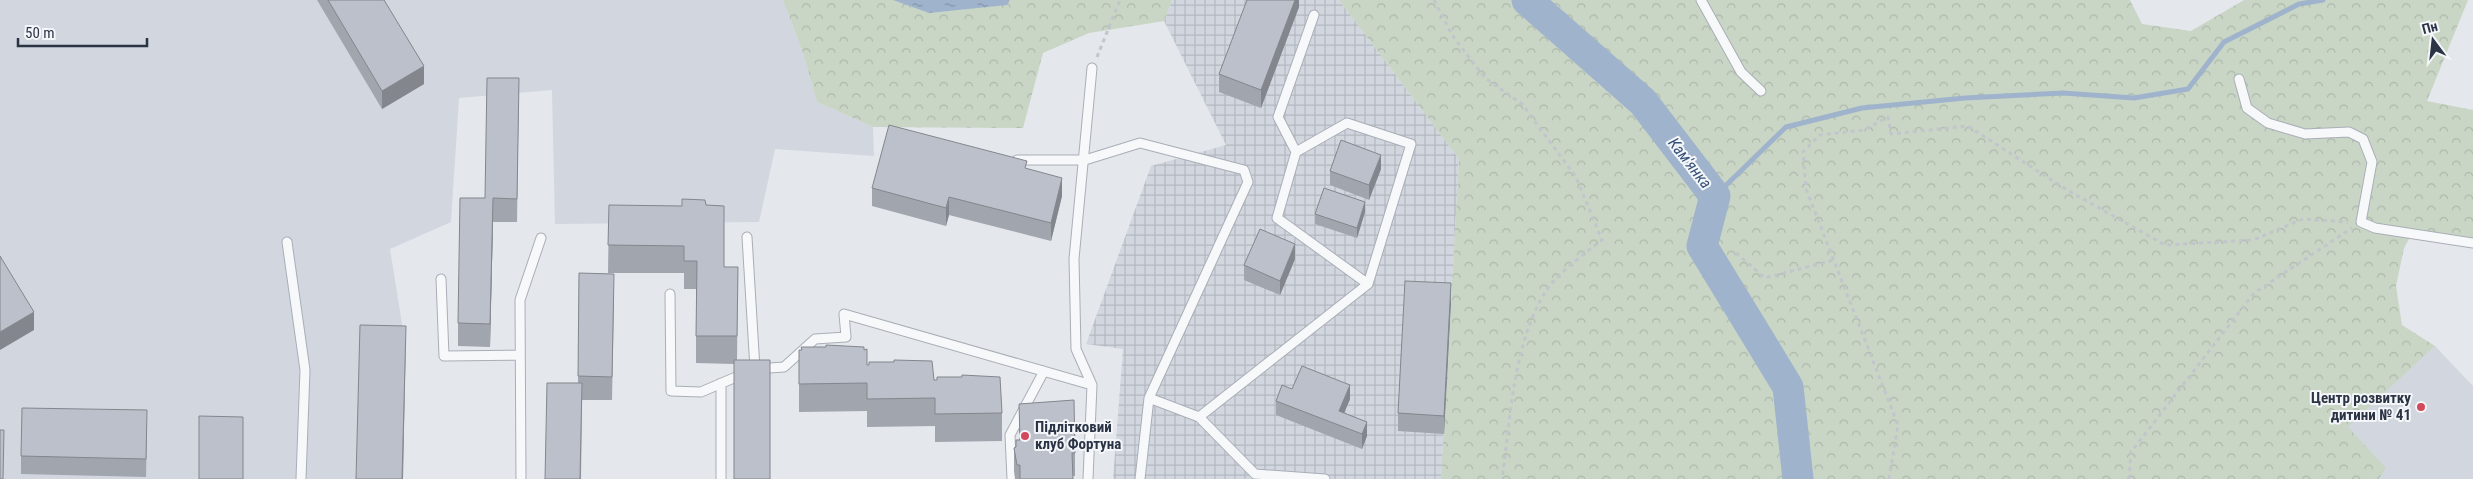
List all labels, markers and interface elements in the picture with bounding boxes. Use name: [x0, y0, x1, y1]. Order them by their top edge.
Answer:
scale bar: [18, 15, 146, 47]
north arrow: [2408, 15, 2458, 65]
text: Пн: [2420, 18, 2439, 37]
text: 50 m: [25, 24, 55, 42]
water label: Кам'янка: [1664, 134, 1716, 192]
place label: Центр розвитку дитини № 41: [2311, 389, 2411, 424]
marker: Центр розвитку дитини № 41: [2415, 401, 2427, 413]
place label: Підлітковий клуб Фортуна: [1035, 418, 1121, 453]
marker: Підлітковий клуб Фортуна: [1019, 430, 1031, 442]

